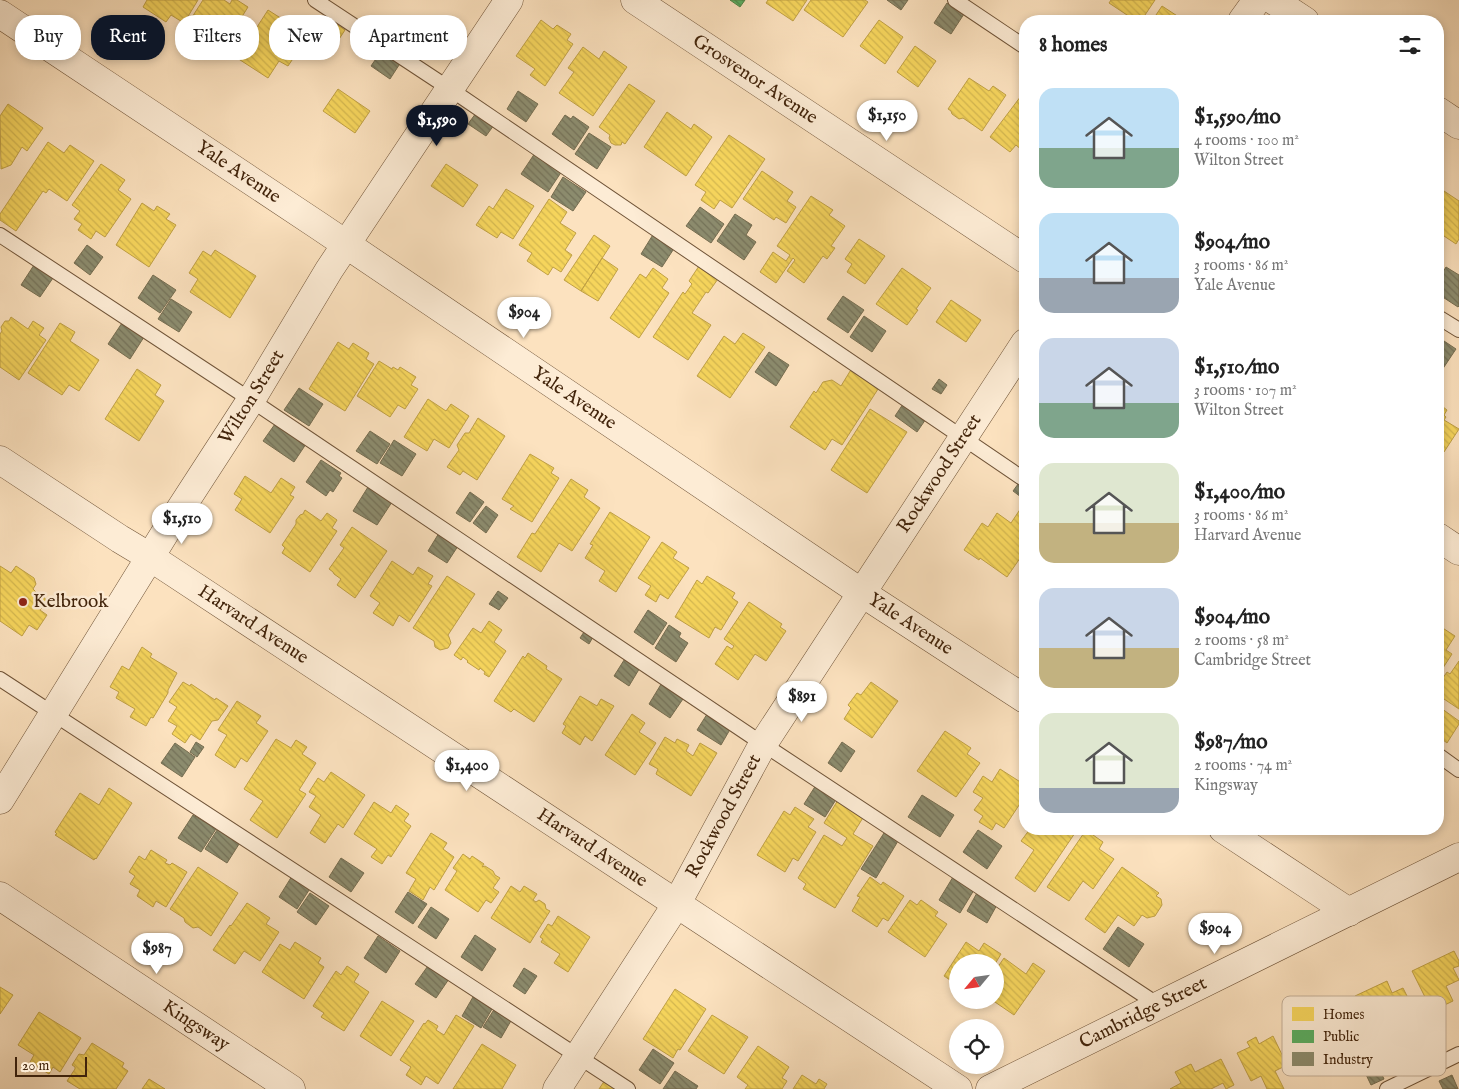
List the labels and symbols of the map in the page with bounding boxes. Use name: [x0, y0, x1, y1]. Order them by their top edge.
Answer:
street label: Grosvenor Avenue: [688, 29, 822, 130]
pin: $1,150: [846, 100, 928, 142]
pin: $1,590: [396, 104, 478, 147]
street label: Yale Avenue: [191, 136, 285, 209]
pin: $904: [494, 296, 554, 339]
street label: Wilton Street: [213, 345, 290, 449]
street label: Yale Avenue: [527, 361, 621, 436]
street label: Rockwood Street: [892, 409, 987, 538]
pin: $1,510: [141, 502, 223, 545]
street label: Harvard Avenue: [193, 580, 313, 670]
street label: Yale Avenue: [863, 588, 958, 661]
place label: Kelbrook: [33, 590, 109, 614]
marker: Kelbrook: [17, 596, 29, 608]
pin: $891: [772, 680, 832, 723]
pin: $1,400: [426, 750, 508, 792]
street label: Rockwood Street: [681, 750, 767, 882]
street label: Harvard Avenue: [532, 803, 652, 893]
pin: $904: [1185, 912, 1245, 955]
pin: $987: [127, 932, 187, 975]
north arrow: [949, 954, 1004, 1009]
street label: Cambridge Street: [1076, 971, 1211, 1055]
street label: Kingsway: [158, 995, 235, 1057]
legend: [1282, 996, 1446, 1076]
text: Homes: [1323, 1006, 1365, 1024]
text: Public: [1323, 1028, 1359, 1046]
text: Industry: [1323, 1051, 1373, 1069]
scale bar: [15, 1054, 88, 1077]

